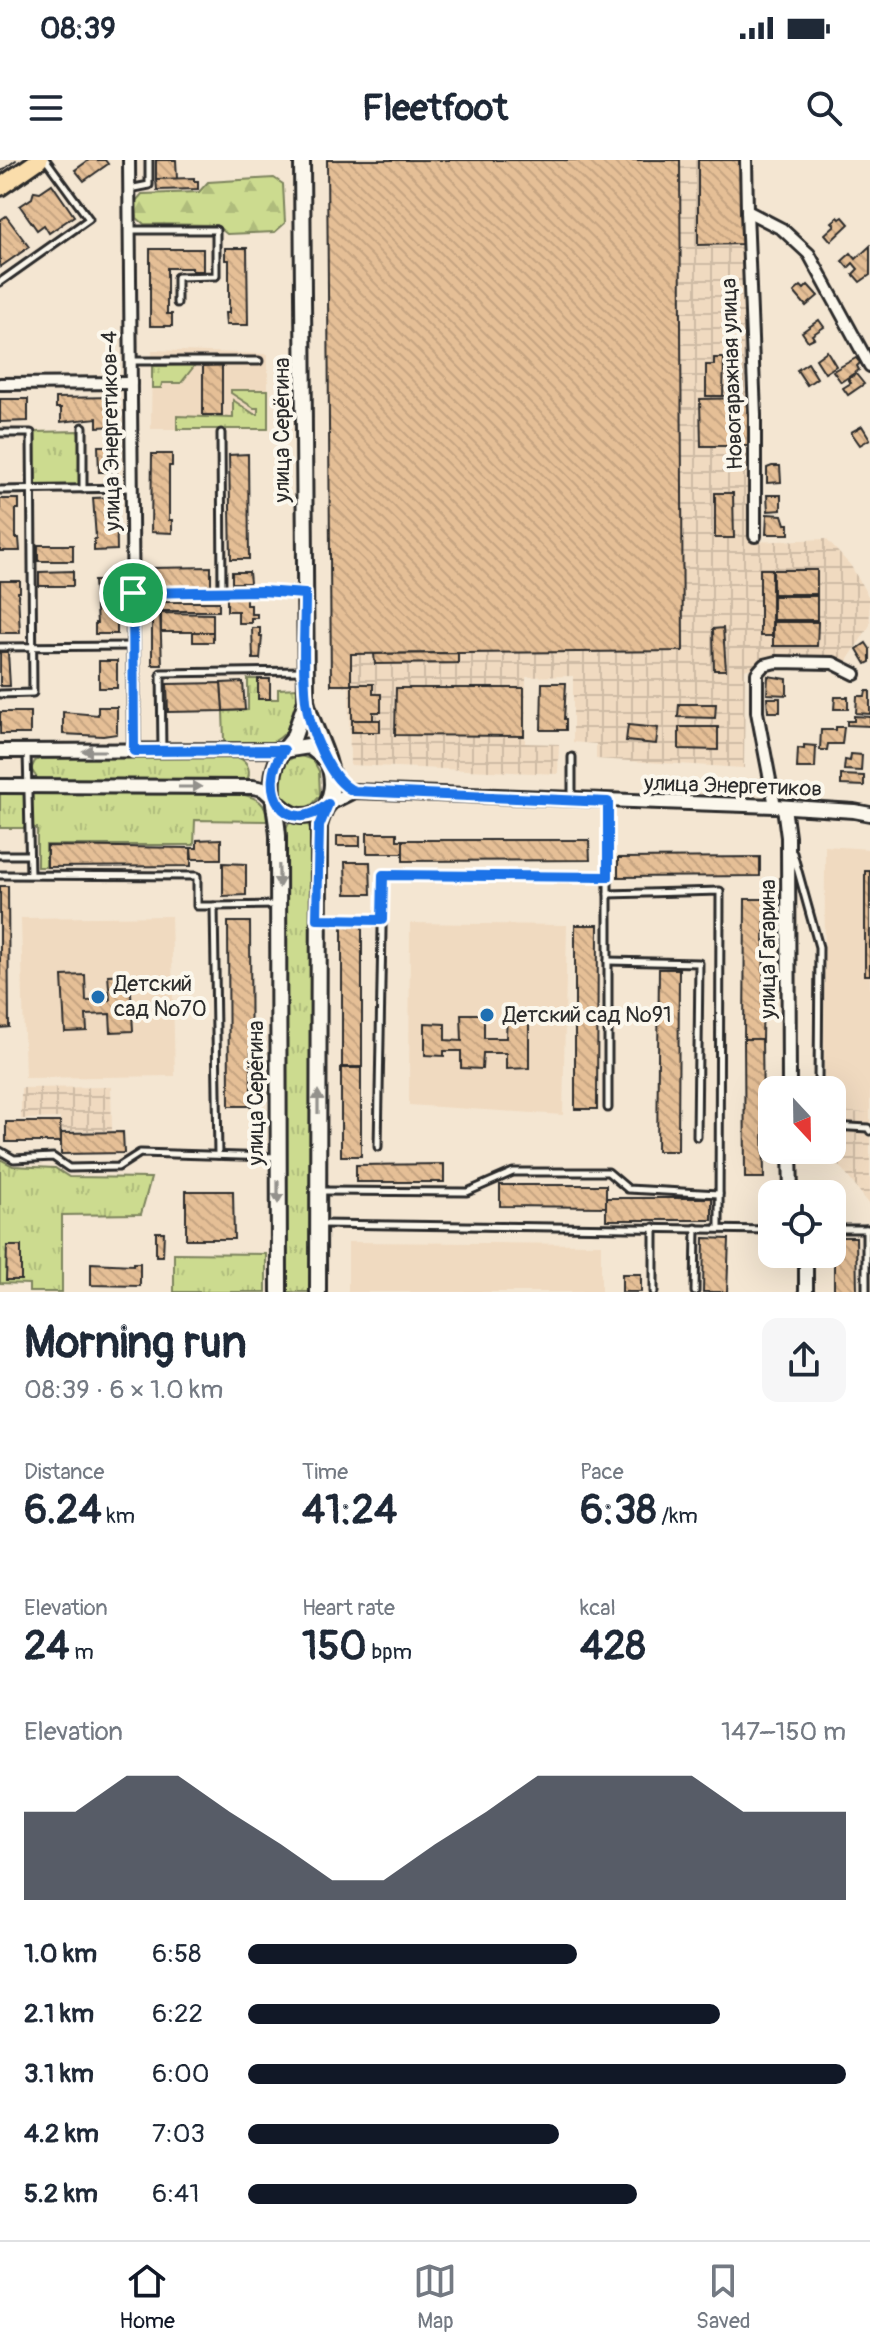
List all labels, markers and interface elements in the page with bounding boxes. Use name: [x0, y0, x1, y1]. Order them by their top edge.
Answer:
text: 08:39: [40, 10, 116, 47]
icon: menu: [24, 86, 68, 130]
text: Fleetfoot: [362, 86, 508, 131]
icon: search: [802, 86, 846, 130]
street label: Новогаражная улица: [715, 278, 749, 470]
street label: улица Энергетиков-4: [95, 330, 127, 532]
street label: улица Серёгина: [268, 358, 296, 503]
pin: [99, 559, 167, 627]
icon: arrive: [111, 571, 155, 615]
one-way arrow: [81, 745, 106, 757]
street label: улица Энергетиков: [643, 769, 822, 803]
one-way arrow: [178, 780, 203, 793]
one-way arrow: [273, 864, 285, 889]
street label: улица Гагарина: [754, 879, 782, 1020]
place label: Детский сад №70: [113, 970, 207, 1023]
marker: Детский сад №70: [89, 988, 107, 1006]
place label: Детский сад №91: [502, 1001, 672, 1029]
marker: Детский сад №91: [478, 1006, 496, 1024]
street label: улица Серёгина: [242, 1021, 270, 1166]
north arrow: [758, 1076, 846, 1164]
map controls: [758, 1076, 846, 1268]
one-way arrow: [312, 1089, 324, 1114]
one-way arrow: [272, 1180, 284, 1205]
button: locate: [758, 1180, 846, 1268]
text: Morning run: [24, 1316, 247, 1371]
button: share: [762, 1318, 846, 1402]
text: 08:39 · 6 × 1.0 km: [24, 1374, 223, 1406]
text: Distance: [24, 1458, 104, 1486]
text: Time: [302, 1458, 348, 1486]
text: Pace: [580, 1458, 624, 1486]
text: 6.24: [24, 1486, 102, 1535]
text: 41:24: [302, 1486, 397, 1535]
text: 6:38: [580, 1486, 656, 1535]
text: km: [102, 1502, 135, 1530]
text: /km: [656, 1502, 698, 1530]
text: Elevation: [24, 1594, 108, 1622]
text: Heart rate: [302, 1594, 395, 1622]
text: kcal: [580, 1594, 616, 1622]
text: 24: [24, 1622, 70, 1671]
text: 150: [302, 1622, 367, 1671]
text: 428: [580, 1622, 646, 1671]
text: m: [70, 1638, 94, 1666]
text: bpm: [367, 1638, 412, 1666]
text: Elevation: [24, 1716, 123, 1748]
text: 147–150 m: [721, 1716, 846, 1748]
text: 1.0 km: [24, 1938, 97, 1970]
text: 6:58: [152, 1938, 201, 1970]
text: 2.1 km: [24, 1998, 94, 2030]
text: 6:22: [152, 1998, 203, 2030]
text: 3.1 km: [24, 2058, 94, 2090]
text: 6:00: [152, 2058, 210, 2090]
text: 4.2 km: [24, 2118, 99, 2150]
text: 7:03: [152, 2118, 205, 2150]
text: 5.2 km: [24, 2178, 98, 2210]
text: 6:41: [152, 2178, 199, 2210]
tab: Home: [119, 2259, 175, 2335]
tab: Map: [413, 2259, 457, 2335]
tab: Saved: [696, 2259, 751, 2335]

